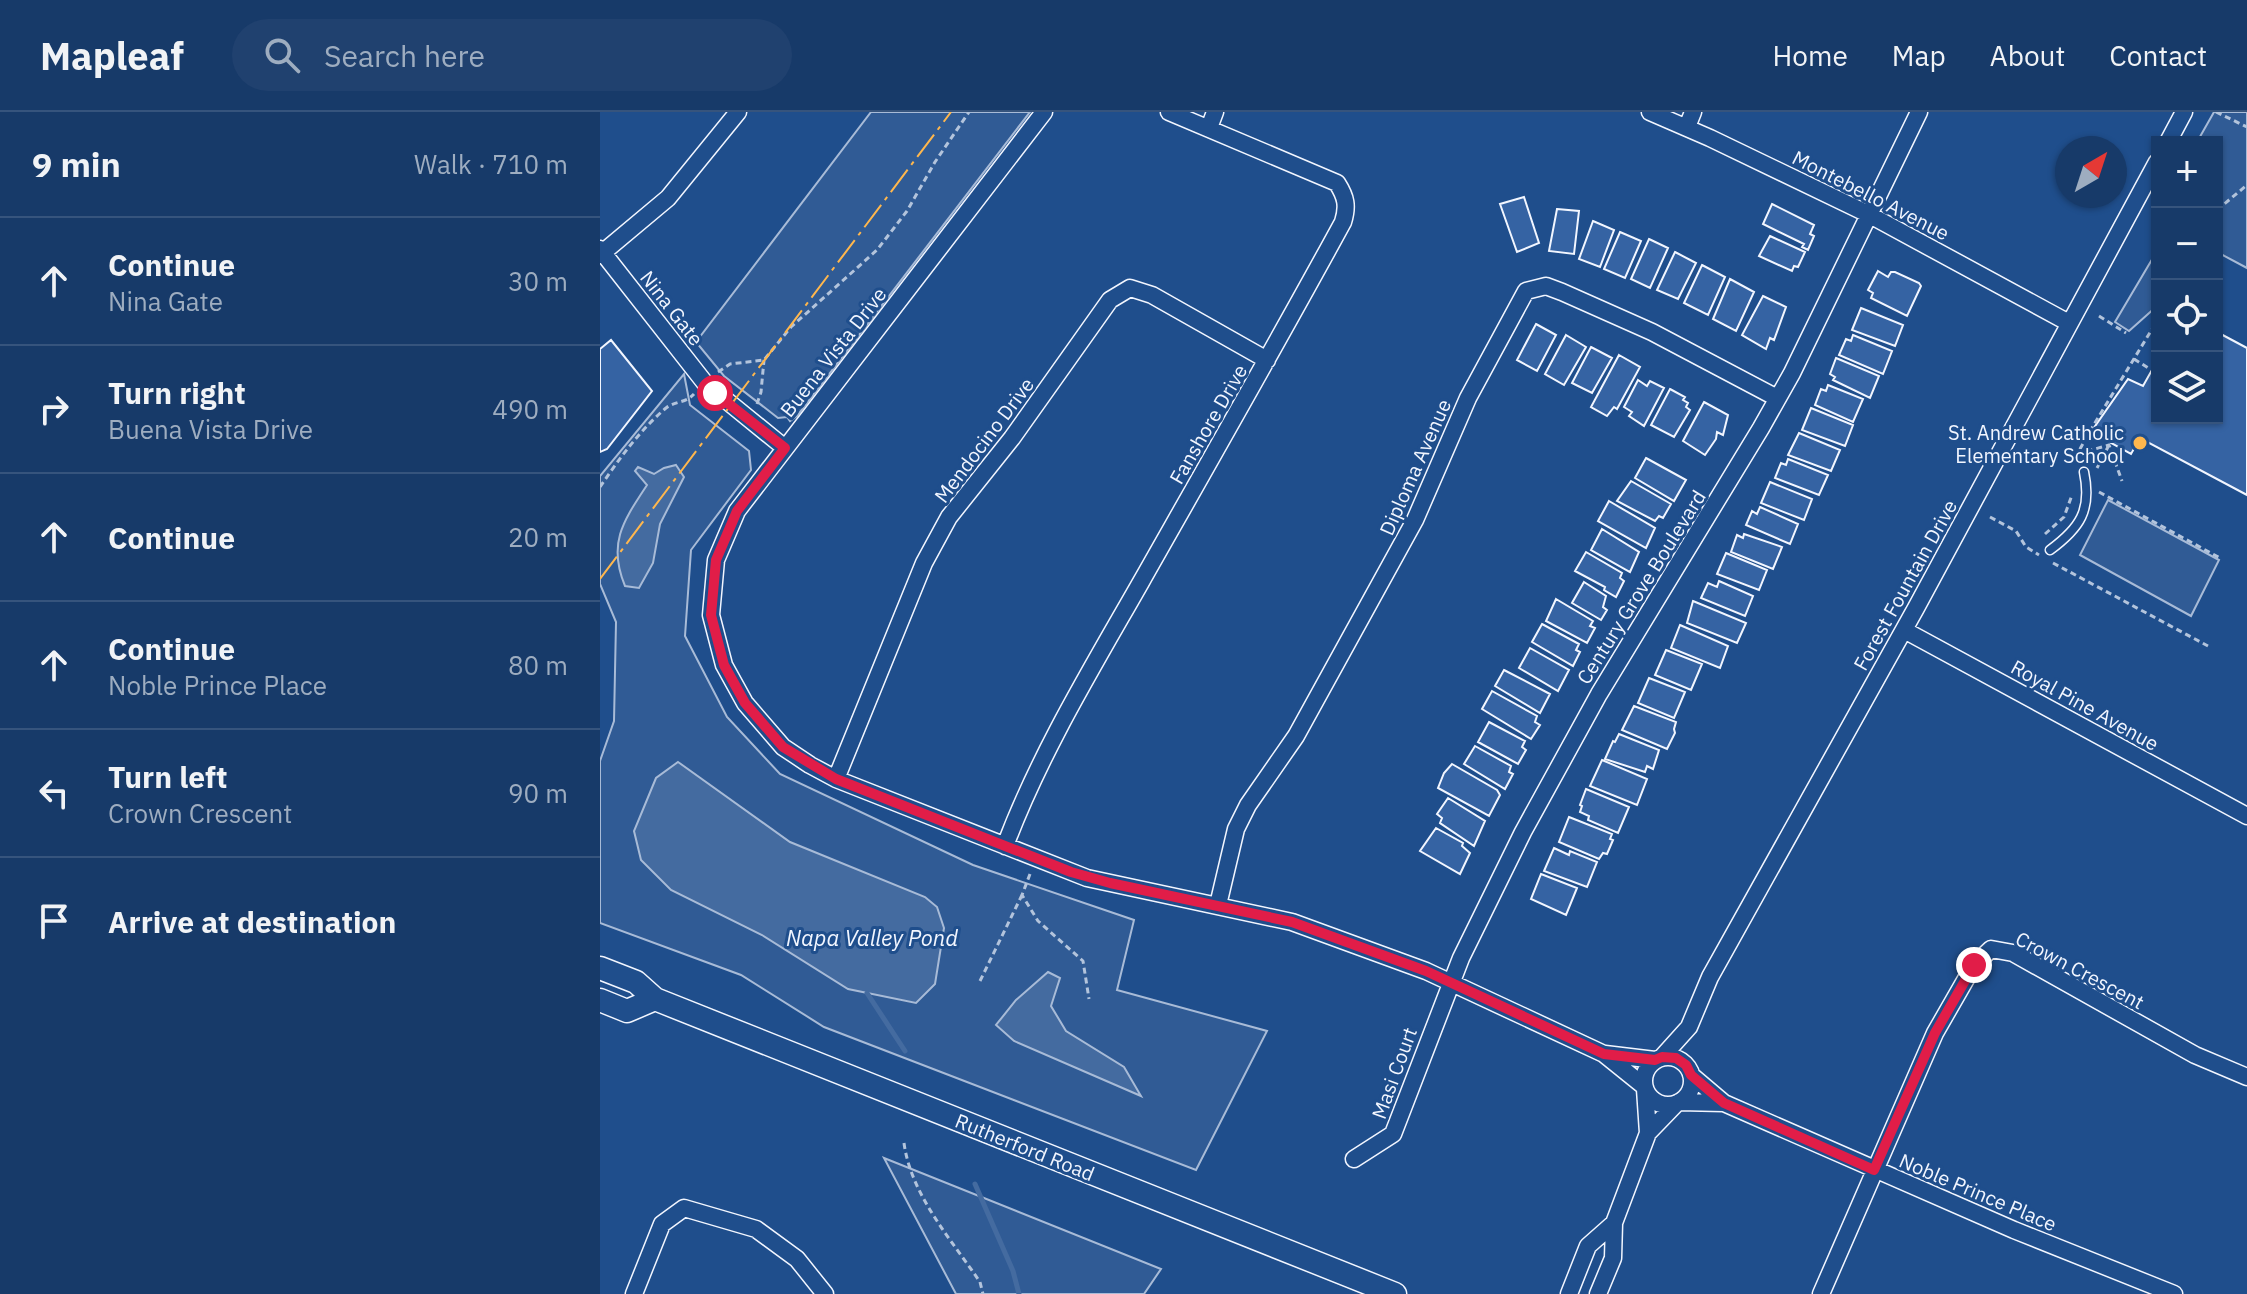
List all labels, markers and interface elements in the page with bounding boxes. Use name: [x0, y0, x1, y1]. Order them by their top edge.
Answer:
search box: [232, 19, 792, 91]
text: Mapleaf: [40, 31, 184, 80]
icon: search: [260, 33, 304, 77]
text: Search here: [324, 36, 485, 75]
text: Home: [1772, 37, 1848, 74]
text: Map: [1892, 37, 1946, 74]
text: About: [1990, 37, 2065, 74]
text: Contact: [2109, 37, 2207, 74]
north arrow: [2055, 136, 2127, 208]
map controls: [2151, 136, 2223, 424]
button: +: [2151, 136, 2223, 208]
text: 9 min: [32, 142, 121, 186]
street label: Montebello Avenue: [1788, 144, 1954, 246]
text: Walk · 710 m: [414, 147, 568, 181]
button: −: [2151, 208, 2223, 280]
text: Continue: [108, 245, 235, 284]
icon: ahead: [32, 259, 76, 303]
text: 30 m: [508, 264, 568, 298]
street label: Nina Gate: [634, 265, 710, 351]
button: locate: [2151, 280, 2223, 352]
street label: Buena Vista Drive: [774, 282, 892, 422]
text: Nina Gate: [108, 284, 223, 318]
button: layers: [2151, 352, 2223, 424]
street label: Fanshore Drive: [1163, 359, 1253, 489]
street label: Mendocino Drive: [928, 372, 1040, 508]
text: Turn right: [108, 373, 246, 412]
route start: [697, 375, 733, 411]
icon: right: [32, 387, 76, 431]
text: 490 m: [492, 392, 568, 426]
street label: Diploma Avenue: [1373, 395, 1457, 539]
text: Buena Vista Drive: [108, 412, 313, 446]
place label: St. Andrew Catholic Elementary School: [1948, 419, 2124, 469]
marker: St. Andrew Catholic Elementary School: [2131, 434, 2149, 452]
street label: Century Grove Boulevard: [1570, 485, 1712, 689]
street label: Forest Fountain Drive: [1847, 495, 1963, 675]
icon: ahead: [32, 515, 76, 559]
text: Continue: [108, 518, 235, 557]
text: 20 m: [508, 520, 568, 554]
text: Continue: [108, 629, 235, 668]
icon: ahead: [32, 643, 76, 687]
text: 80 m: [508, 648, 568, 682]
street label: Royal Pine Avenue: [2006, 653, 2164, 757]
text: Noble Prince Place: [108, 668, 327, 702]
text: Turn left: [108, 757, 227, 796]
icon: left: [32, 771, 76, 815]
text: 90 m: [508, 776, 568, 810]
text: Crown Crescent: [108, 796, 292, 830]
icon: arrive: [32, 899, 76, 943]
text: Arrive at destination: [108, 902, 396, 941]
water label: Napa Valley Pond: [786, 923, 958, 952]
street label: Crown Crescent: [2011, 925, 2149, 1015]
route end: [1956, 947, 1992, 983]
street label: Masi Court: [1365, 1023, 1423, 1123]
street label: Rutherford Road: [951, 1107, 1099, 1187]
street label: Noble Prince Place: [1895, 1147, 2061, 1237]

